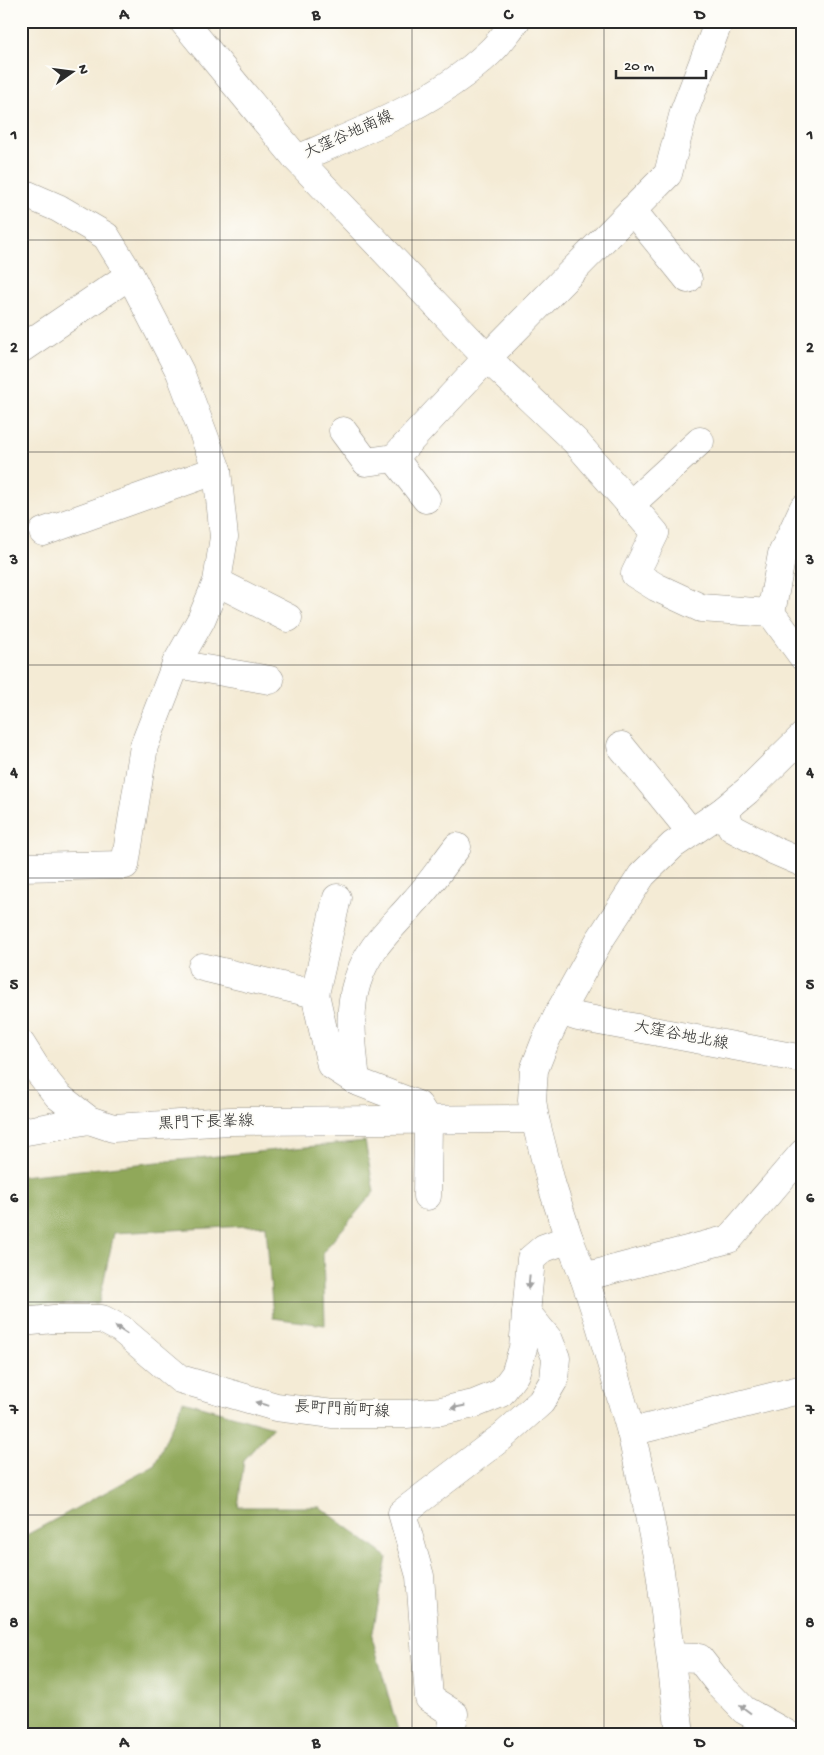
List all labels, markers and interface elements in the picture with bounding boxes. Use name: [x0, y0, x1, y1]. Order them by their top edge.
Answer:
text: A: [118, 7, 130, 26]
text: B: [311, 7, 321, 26]
text: C: [503, 7, 514, 26]
text: D: [693, 7, 706, 26]
north arrow: [48, 48, 98, 98]
scale bar: [616, 48, 706, 80]
text: 20 m: [624, 58, 654, 76]
text: N: [73, 63, 92, 76]
street label: 大窪谷地南線: [300, 106, 397, 164]
text: 1: [10, 127, 17, 146]
text: 1: [806, 127, 813, 146]
text: 2: [10, 340, 18, 359]
text: 2: [806, 340, 814, 359]
text: 3: [9, 552, 18, 571]
text: 3: [805, 552, 814, 571]
text: 4: [9, 765, 18, 784]
text: 4: [805, 765, 814, 784]
text: 5: [10, 977, 19, 996]
text: 5: [806, 977, 815, 996]
street label: 大窪谷地北線: [632, 1017, 730, 1055]
street label: 黒門下長峯線: [158, 1111, 254, 1135]
text: 6: [10, 1190, 19, 1209]
text: 6: [806, 1190, 815, 1209]
one-way arrow: [525, 1274, 533, 1290]
one-way arrow: [114, 1325, 128, 1335]
street label: 長町門前町線: [294, 1397, 391, 1423]
one-way arrow: [255, 1399, 270, 1407]
text: 7: [9, 1402, 19, 1421]
text: 7: [805, 1402, 815, 1421]
one-way arrow: [450, 1404, 466, 1412]
text: 8: [10, 1615, 19, 1634]
text: 8: [806, 1615, 815, 1634]
one-way arrow: [738, 1704, 752, 1714]
text: A: [118, 1735, 130, 1754]
text: B: [311, 1735, 321, 1754]
text: C: [503, 1735, 514, 1754]
text: D: [693, 1735, 706, 1754]

